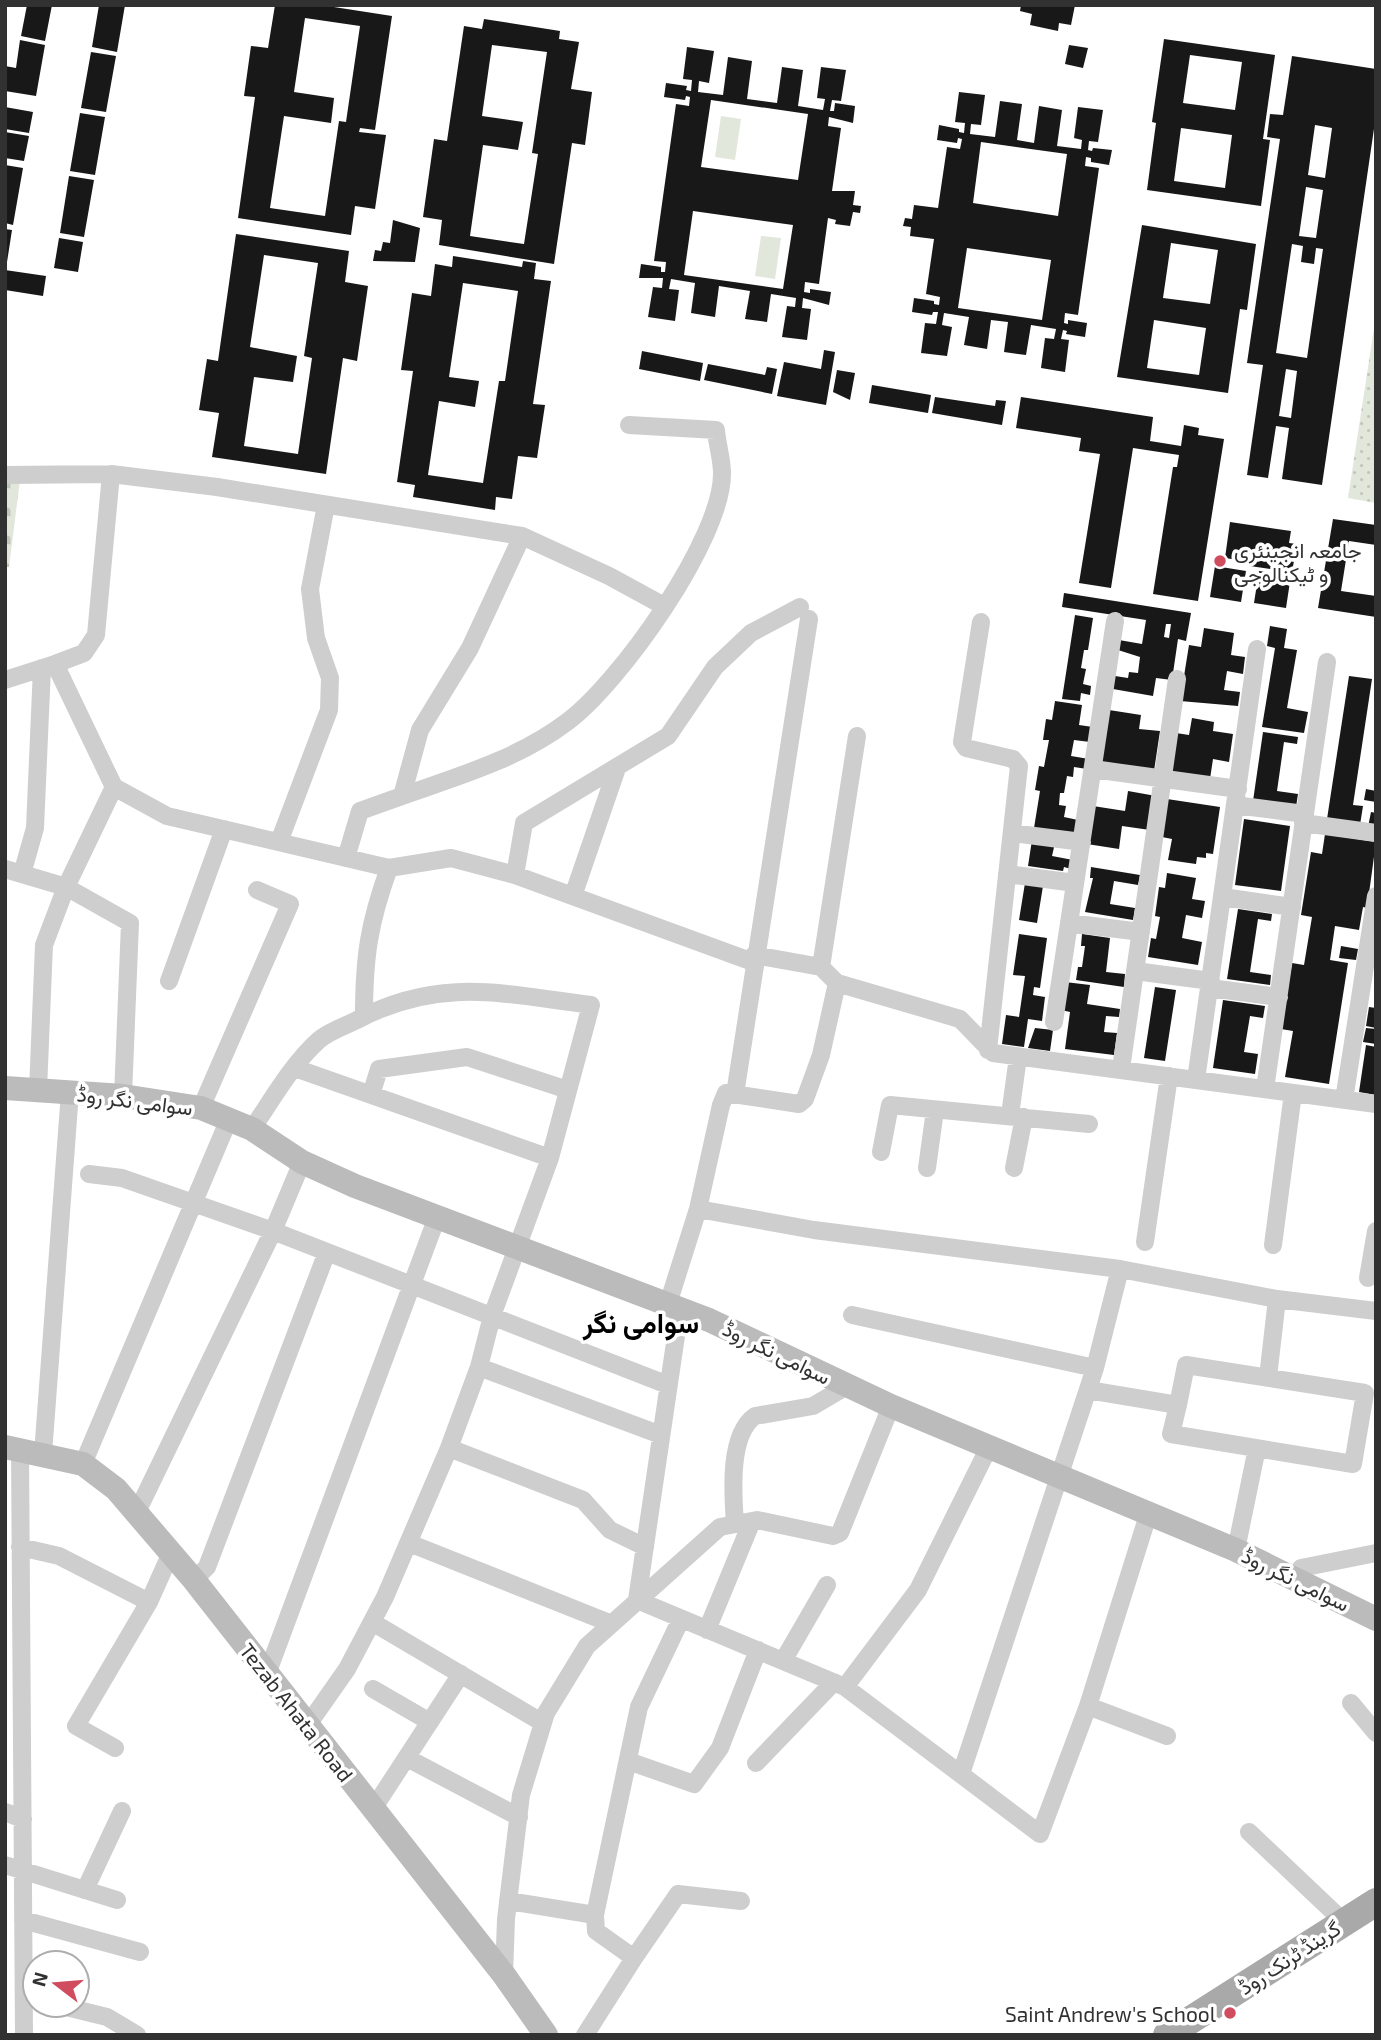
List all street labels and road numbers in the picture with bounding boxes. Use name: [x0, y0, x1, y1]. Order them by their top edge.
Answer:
street label: سوامی نگر روڈ: [75, 1080, 194, 1121]
street label: سوامی نگر روڈ: [718, 1315, 835, 1391]
street label: سوامی نگر روڈ: [1237, 1542, 1354, 1618]
street label: Tezab Ahata Road: [235, 1638, 359, 1786]
street label: گرینڈ ٹرنک روڈ: [1233, 1915, 1346, 2001]

